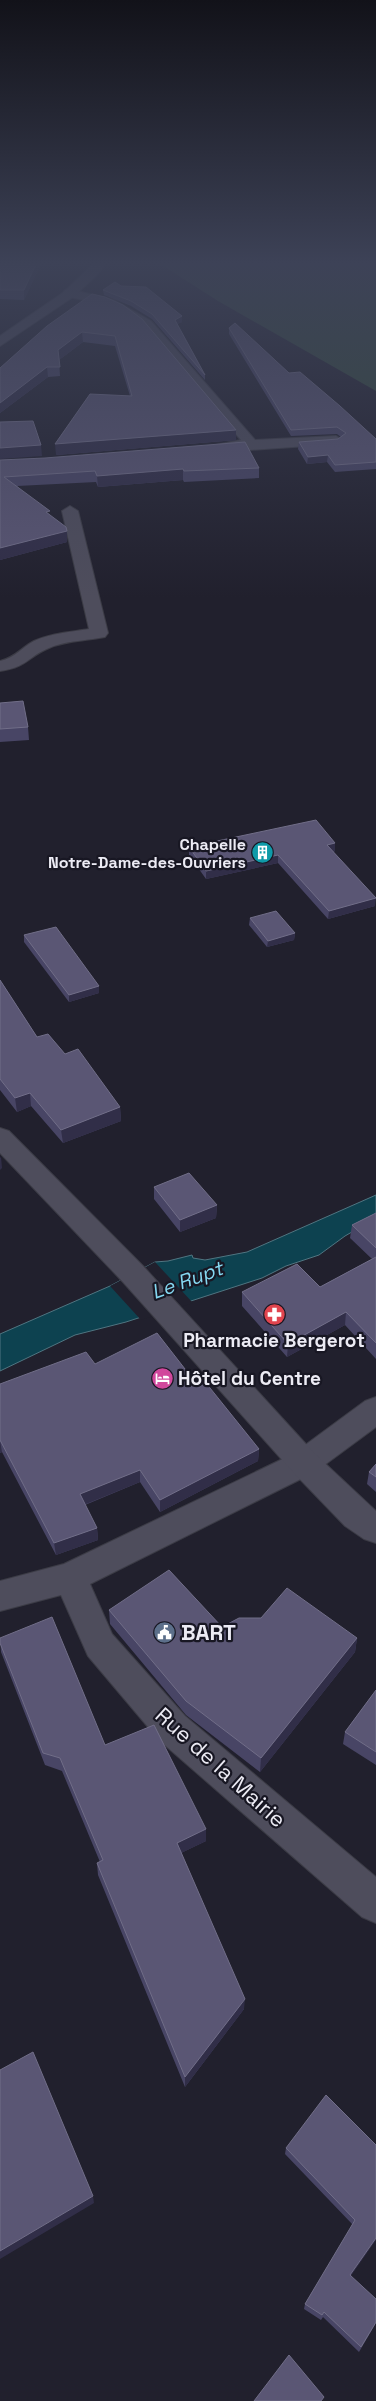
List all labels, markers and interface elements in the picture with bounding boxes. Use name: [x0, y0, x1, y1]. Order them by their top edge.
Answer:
place label: Chapelle Notre-Dame-des-Ouvriers: [48, 834, 246, 873]
building icon: Chapelle Notre-Dame-des-Ouvriers: [250, 841, 274, 865]
water label: Le Rupt: [148, 1254, 228, 1305]
pharmacy icon: Pharmacie Bergerot: [262, 1302, 286, 1326]
place label: Pharmacie Bergerot: [183, 1328, 365, 1353]
hotel icon: Hôtel du Centre: [150, 1366, 174, 1390]
place label: Hôtel du Centre: [178, 1366, 321, 1391]
place label: BART: [181, 1618, 236, 1646]
public building icon: BART: [153, 1620, 177, 1644]
street label: Rue de la Mairie: [150, 1701, 292, 1833]

